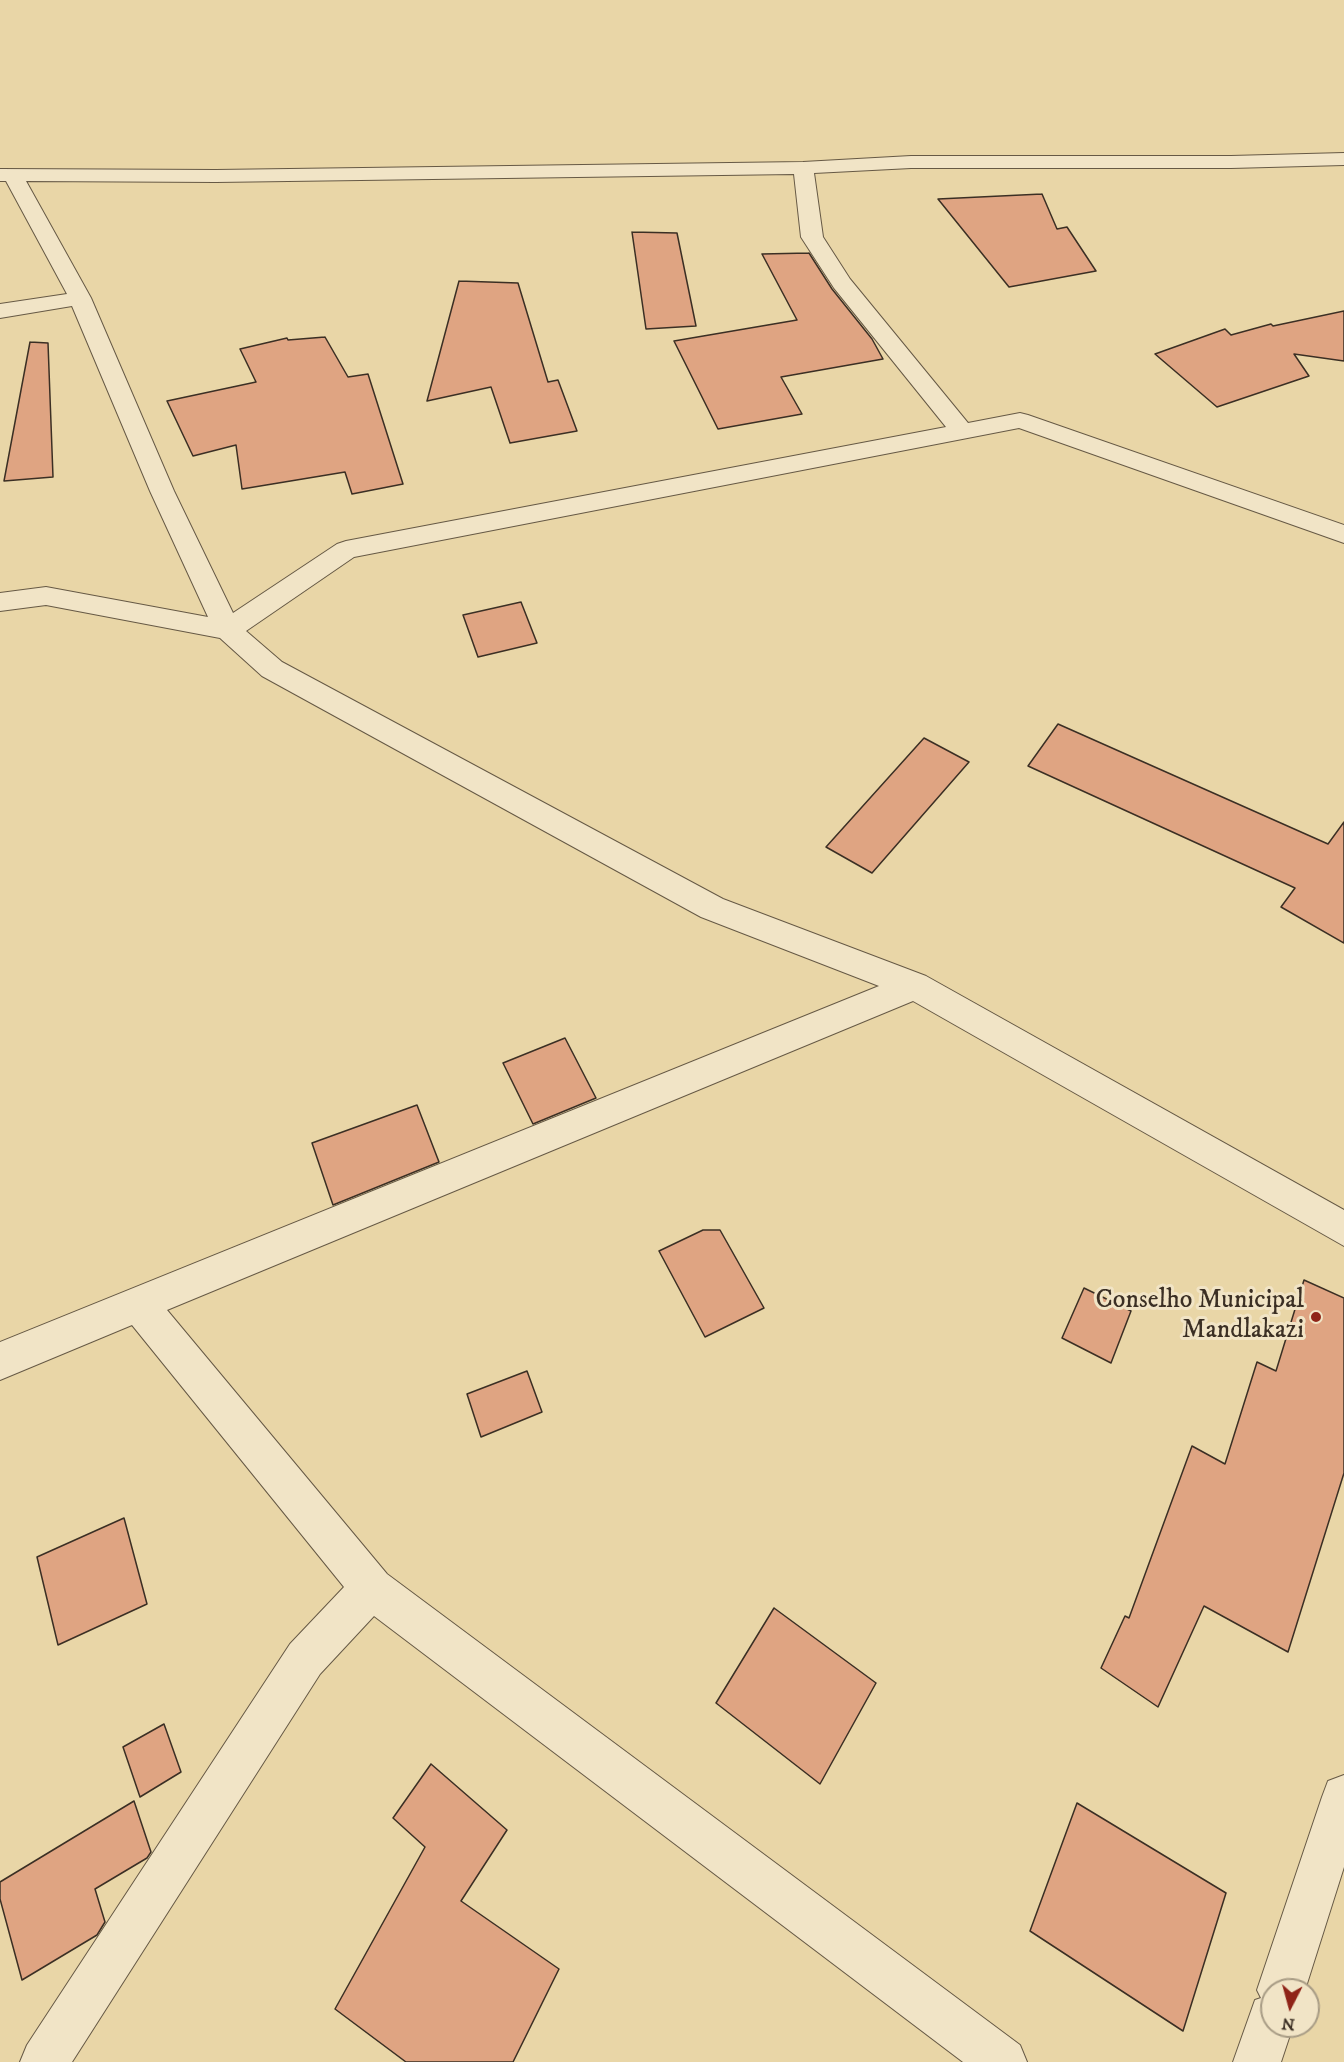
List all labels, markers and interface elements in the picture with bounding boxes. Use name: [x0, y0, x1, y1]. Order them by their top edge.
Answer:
place label: Conselho Municipal Mandlakazi: [1095, 1286, 1304, 1348]
marker: Conselho Municipal Mandlakazi: [1309, 1310, 1323, 1324]
north arrow: [1260, 1978, 1320, 2038]
text: N: [1281, 2013, 1296, 2035]

